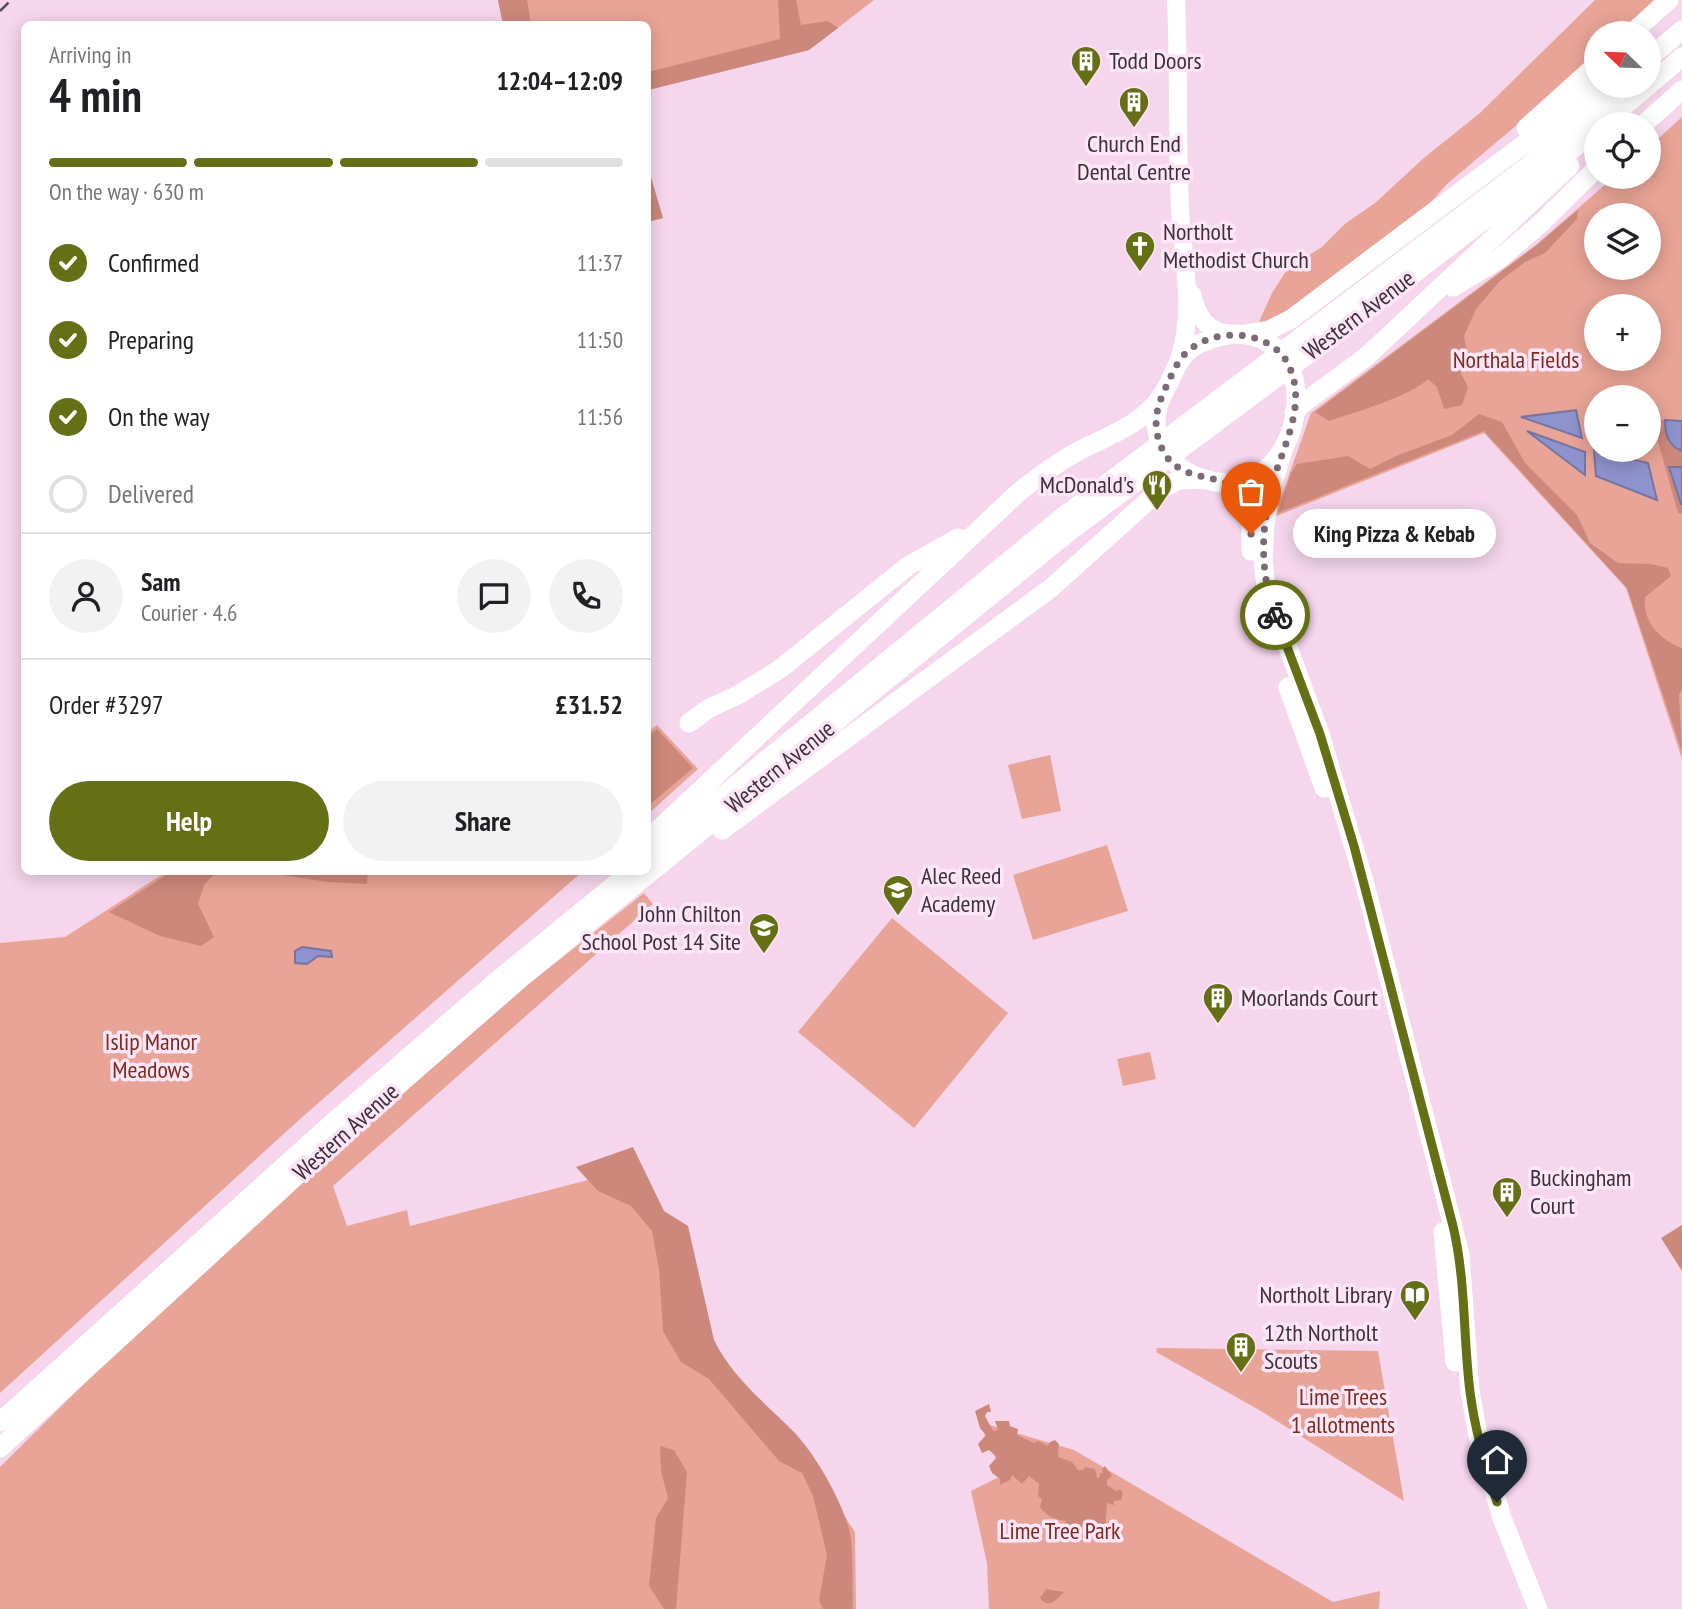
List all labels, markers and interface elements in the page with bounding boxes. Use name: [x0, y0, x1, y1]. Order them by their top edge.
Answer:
north arrow: [1584, 21, 1661, 98]
map controls: [1584, 21, 1661, 462]
text: Arriving in: [49, 40, 131, 69]
building icon: Todd Doors: [1069, 44, 1103, 88]
place label: Todd Doors: [1109, 45, 1202, 76]
text: 12:04–12:09: [496, 64, 623, 97]
text: 4 min: [49, 65, 142, 125]
building icon: Church End Dental Centre: [1117, 85, 1151, 129]
button: locate: [1584, 112, 1661, 189]
place label: Church End Dental Centre: [1077, 128, 1191, 187]
text: On the way · 630 m: [49, 177, 204, 206]
button: layers: [1584, 203, 1661, 280]
place label: Northolt Methodist Church: [1163, 216, 1309, 275]
church icon: Northolt Methodist Church: [1123, 229, 1157, 273]
icon: check: [49, 244, 87, 282]
text: Confirmed: [108, 246, 199, 279]
text: 11:37: [577, 248, 623, 277]
street label: Western Avenue: [1297, 263, 1421, 367]
button: +: [1584, 294, 1661, 371]
icon: check: [49, 321, 87, 359]
text: Preparing: [108, 323, 194, 356]
text: 11:50: [577, 325, 623, 354]
park label: Northala Fields: [1453, 344, 1579, 375]
button: −: [1584, 385, 1661, 462]
icon: check: [49, 398, 87, 436]
text: On the way: [108, 400, 210, 433]
text: 11:56: [577, 402, 623, 431]
pin: [1221, 462, 1281, 534]
restaurant icon: McDonald's: [1140, 468, 1174, 512]
place label: McDonald's: [1040, 469, 1134, 500]
icon: bag: [1232, 473, 1270, 511]
text: Delivered: [108, 477, 194, 510]
callout: King Pizza & Kebab: [1293, 510, 1496, 558]
text: King Pizza & Kebab: [1314, 519, 1475, 548]
button: person: [49, 559, 123, 633]
button: chat: [457, 559, 531, 633]
button: phone: [549, 559, 623, 633]
text: Sam: [141, 565, 180, 598]
courier: [1240, 580, 1310, 650]
icon: bike: [1256, 596, 1294, 634]
text: Courier · 4.6: [141, 598, 237, 627]
text: Order #3297: [49, 688, 164, 721]
text: £31.52: [555, 688, 623, 721]
street label: Western Avenue: [719, 713, 841, 820]
button: Help: [49, 781, 329, 861]
button: Share: [343, 781, 623, 861]
place label: Alec Reed Academy: [921, 860, 1001, 919]
school or university icon: Alec Reed Academy: [881, 873, 915, 917]
place label: John Chilton School Post 14 Site: [581, 898, 741, 957]
school or university icon: John Chilton School Post 14 Site: [747, 911, 781, 955]
building icon: Moorlands Court: [1201, 981, 1235, 1025]
place label: Moorlands Court: [1241, 982, 1378, 1013]
park label: Islip Manor Meadows: [105, 1026, 198, 1085]
street label: Western Avenue: [286, 1076, 405, 1187]
place label: Buckingham Court: [1530, 1162, 1631, 1221]
building icon: Buckingham Court: [1490, 1175, 1524, 1219]
library icon: Northolt Library: [1398, 1278, 1432, 1322]
place label: Northolt Library: [1259, 1279, 1392, 1310]
place label: 12th Northolt Scouts: [1264, 1317, 1378, 1376]
building icon: 12th Northolt Scouts: [1224, 1330, 1258, 1374]
park label: Lime Trees 1 allotments: [1291, 1381, 1395, 1440]
pin: [1467, 1430, 1527, 1502]
icon: home: [1478, 1441, 1516, 1479]
park label: Lime Tree Park: [1000, 1515, 1121, 1546]

